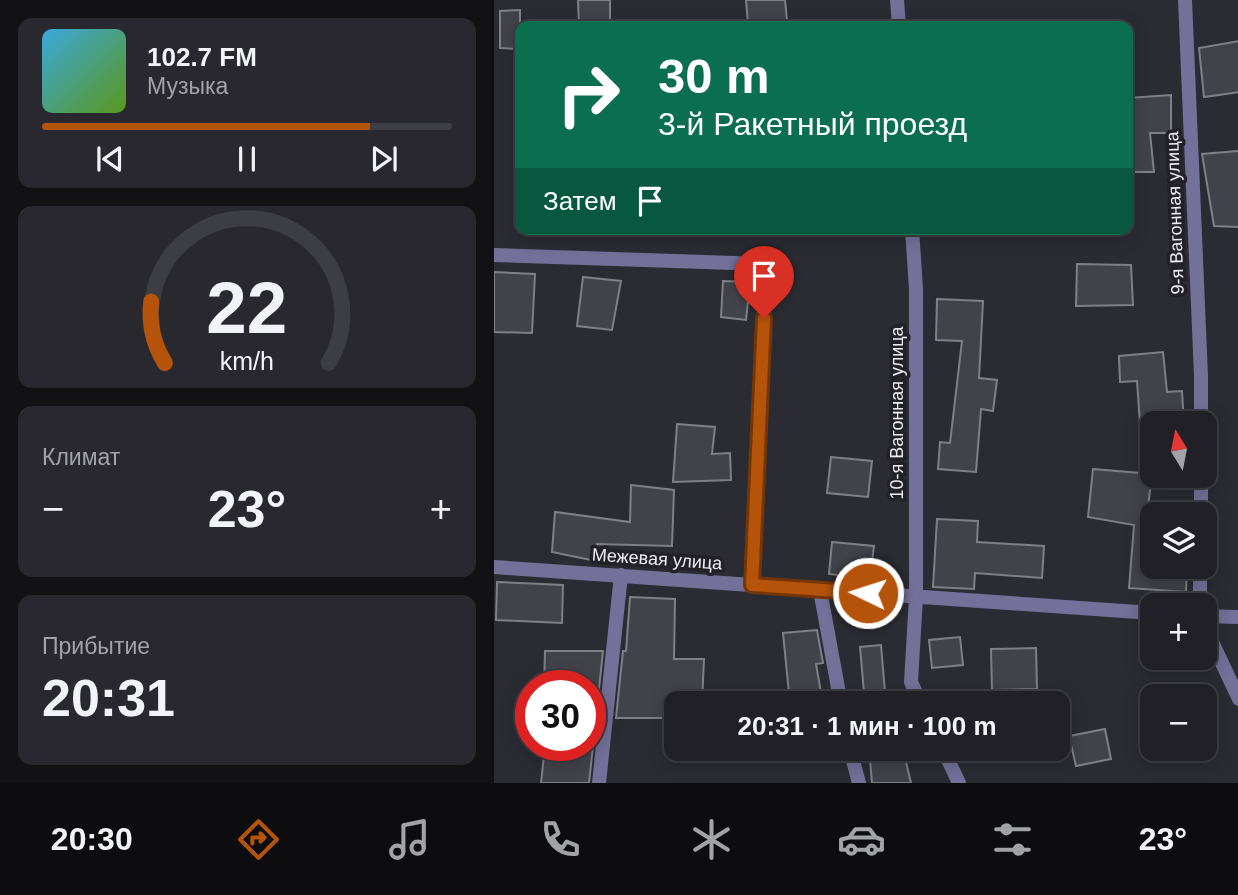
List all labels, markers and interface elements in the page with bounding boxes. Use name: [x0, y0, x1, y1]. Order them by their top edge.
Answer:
text: 102.7 FM: [147, 42, 257, 72]
icon: right: [543, 49, 634, 140]
text: 30 m: [658, 49, 770, 103]
text: Музыка: [147, 73, 228, 99]
text: 3-й Ракетный проезд: [658, 106, 967, 142]
street label: 9-я Вагонная улица: [1162, 130, 1188, 295]
icon: previous: [91, 140, 129, 178]
icon: pause: [228, 140, 266, 178]
icon: next: [365, 140, 403, 178]
icon: arrive: [631, 182, 669, 220]
text: Затем: [543, 186, 617, 216]
pin: [734, 246, 794, 318]
icon: arrive: [745, 257, 783, 295]
text: 22: [207, 268, 287, 349]
street label: 10-я Вагонная улица: [887, 325, 907, 500]
text: km/h: [220, 347, 274, 375]
north arrow: [1140, 411, 1217, 488]
map controls: [1140, 411, 1217, 761]
text: Климат: [42, 444, 120, 470]
text: 23°: [208, 480, 286, 538]
text: −: [42, 488, 64, 530]
text: +: [430, 488, 452, 530]
button: layers: [1140, 502, 1217, 579]
street label: Межевая улица: [591, 544, 724, 574]
position arrow: [831, 556, 905, 630]
button: +: [1140, 593, 1217, 670]
text: Прибытие: [42, 633, 150, 659]
text: 20:31: [42, 669, 175, 727]
speed limit sign: 30: [515, 670, 606, 761]
button: −: [1140, 684, 1217, 761]
text: 20:31 · 1 мин · 100 m: [737, 711, 997, 741]
icon: directions: [234, 815, 283, 864]
icon: music: [385, 815, 434, 864]
icon: phone: [536, 815, 585, 864]
icon: climate: [687, 815, 736, 864]
icon: car: [837, 815, 886, 864]
icon: filters: [988, 815, 1037, 864]
text: 20:30: [51, 821, 133, 857]
text: 23°: [1139, 821, 1187, 857]

